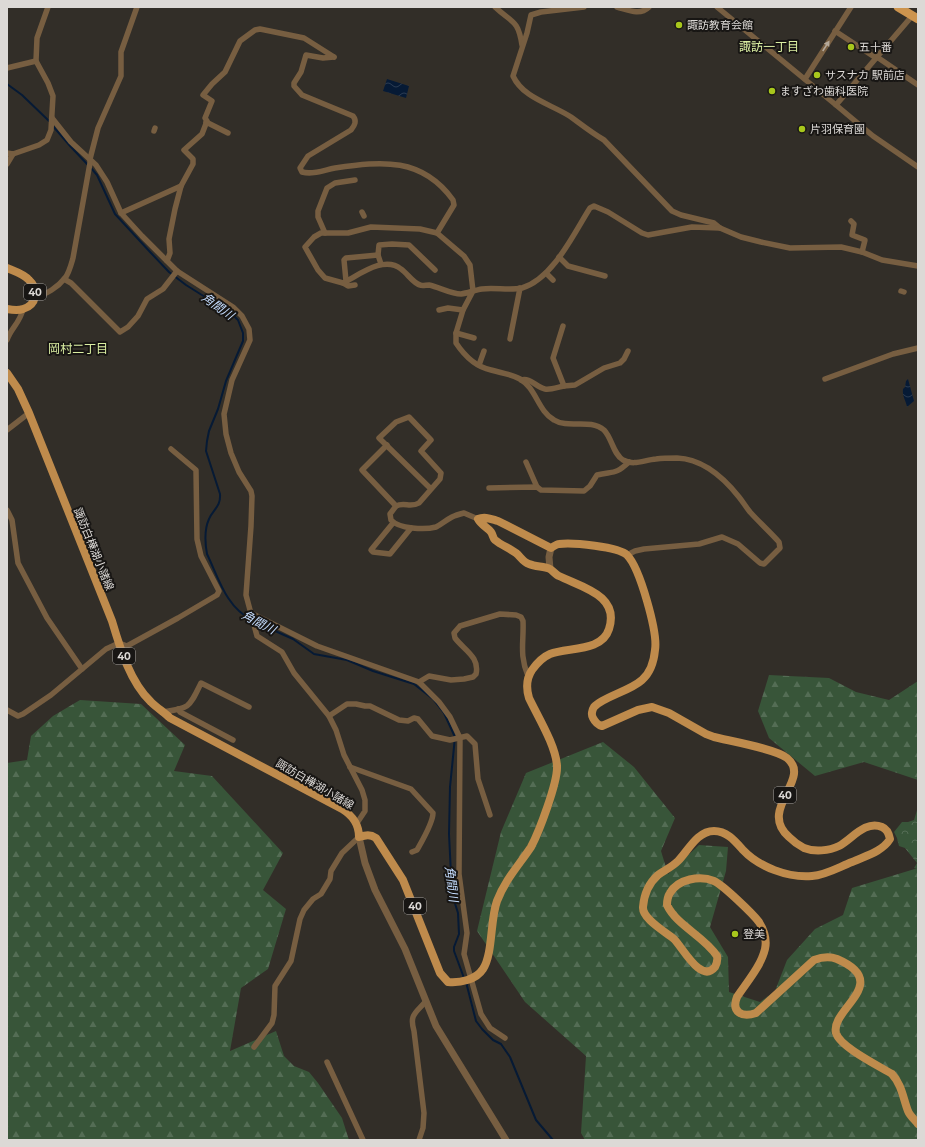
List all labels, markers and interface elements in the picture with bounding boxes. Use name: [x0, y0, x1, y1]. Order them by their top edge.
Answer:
place label: 諏訪教育会館: [687, 18, 753, 32]
marker: 諏訪教育会館: [674, 20, 684, 30]
district label: 諏訪一丁目: [739, 39, 799, 54]
place label: 五十番: [859, 40, 892, 54]
one-way arrow: [822, 41, 830, 51]
marker: 五十番: [846, 42, 856, 52]
place label: サスナカ 駅前店: [825, 68, 905, 82]
marker: サスナカ 駅前店: [812, 70, 822, 80]
place label: ますざわ歯科医院: [780, 84, 868, 98]
marker: ますざわ歯科医院: [767, 86, 777, 96]
place label: 片羽保育園: [810, 122, 865, 136]
marker: 片羽保育園: [797, 124, 807, 134]
road number: 40: [24, 284, 46, 300]
water label: 角間川: [199, 290, 239, 324]
district label: 岡村二丁目: [48, 341, 108, 356]
street label: 諏訪白樺湖小諸線: [71, 506, 117, 592]
water label: 角間川: [240, 607, 280, 638]
road number: 40: [113, 648, 135, 664]
street label: 諏訪白樺湖小諸線: [273, 756, 357, 812]
road number: 40: [774, 787, 796, 803]
water label: 角間川: [442, 865, 462, 905]
road number: 40: [404, 898, 426, 914]
place label: 登美: [743, 927, 765, 941]
marker: 登美: [730, 929, 740, 939]

